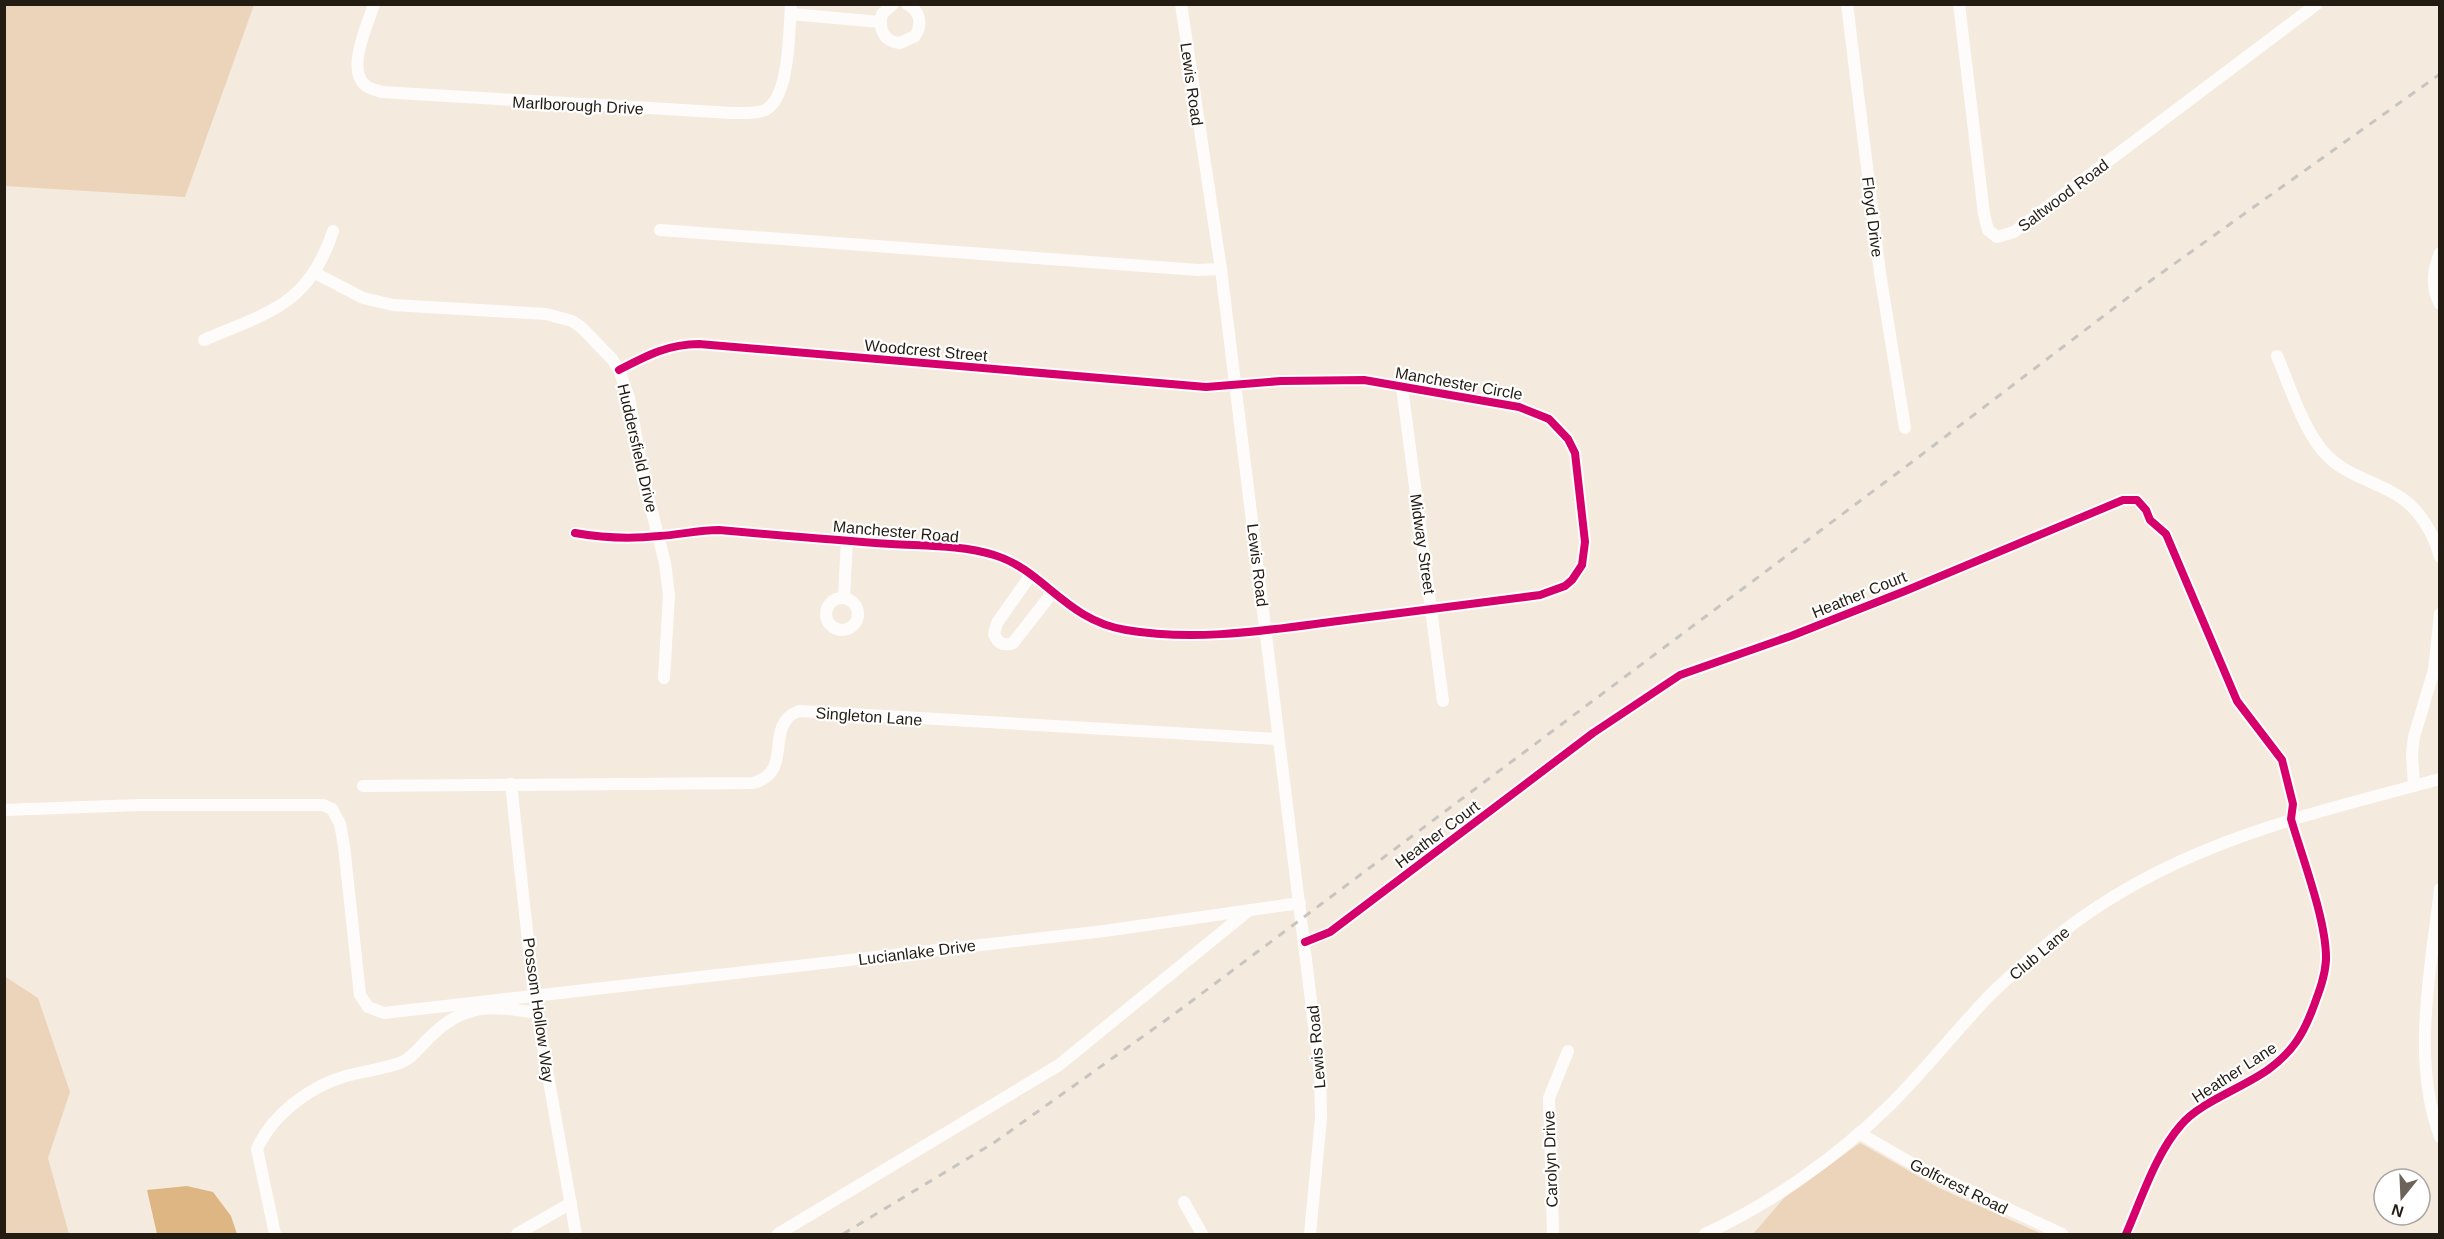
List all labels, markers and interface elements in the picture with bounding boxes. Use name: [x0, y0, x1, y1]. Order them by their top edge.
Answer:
street label: Lewis Road: [1177, 41, 1206, 127]
street label: Marlborough Drive: [512, 94, 644, 117]
street label: Saltwood Road: [2015, 156, 2112, 235]
street label: Floyd Drive: [1859, 176, 1886, 258]
street label: Woodcrest Street: [864, 337, 989, 364]
street label: Manchester Circle: [1394, 364, 1524, 403]
street label: Huddersfield Drive: [614, 382, 661, 514]
street label: Midway Street: [1407, 493, 1438, 596]
street label: Manchester Road: [832, 518, 960, 545]
street label: Lewis Road: [1244, 523, 1271, 608]
street label: Heather Court: [1809, 568, 1909, 621]
street label: Singleton Lane: [815, 704, 923, 729]
street label: Heather Court: [1392, 797, 1483, 871]
street label: Club Lane: [2006, 923, 2073, 983]
street label: Possom Hollow Way: [520, 937, 557, 1084]
street label: Lucianlake Drive: [857, 937, 977, 968]
street label: Lewis Road: [1304, 1005, 1329, 1089]
street label: Heather Lane: [2189, 1039, 2280, 1106]
street label: Carolyn Drive: [1540, 1110, 1561, 1208]
street label: Golfcrest Road: [1907, 1155, 2010, 1217]
north arrow: [2372, 1167, 2432, 1227]
text: N: [2389, 1201, 2406, 1221]

